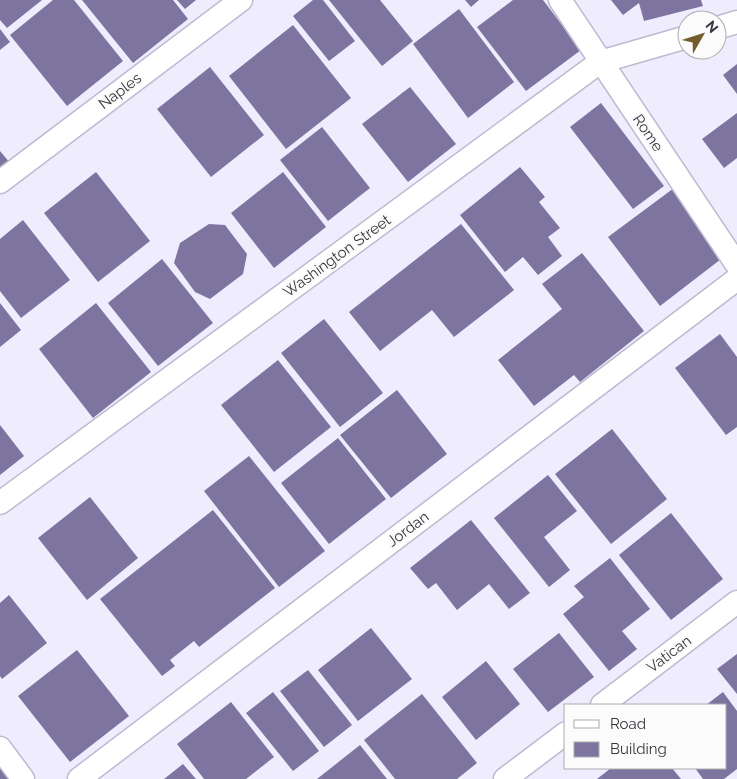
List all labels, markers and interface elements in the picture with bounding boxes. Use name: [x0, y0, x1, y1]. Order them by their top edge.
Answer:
north arrow: [677, 10, 727, 60]
text: N: [703, 18, 722, 36]
street label: Naples: [95, 69, 145, 113]
street label: Rome: [629, 111, 667, 155]
street label: Washington Street: [280, 211, 394, 301]
street label: Jordan: [384, 508, 432, 550]
street label: Vatican: [643, 631, 695, 677]
legend: [564, 704, 727, 769]
text: Road: [610, 715, 646, 733]
text: Building: [610, 740, 667, 758]

